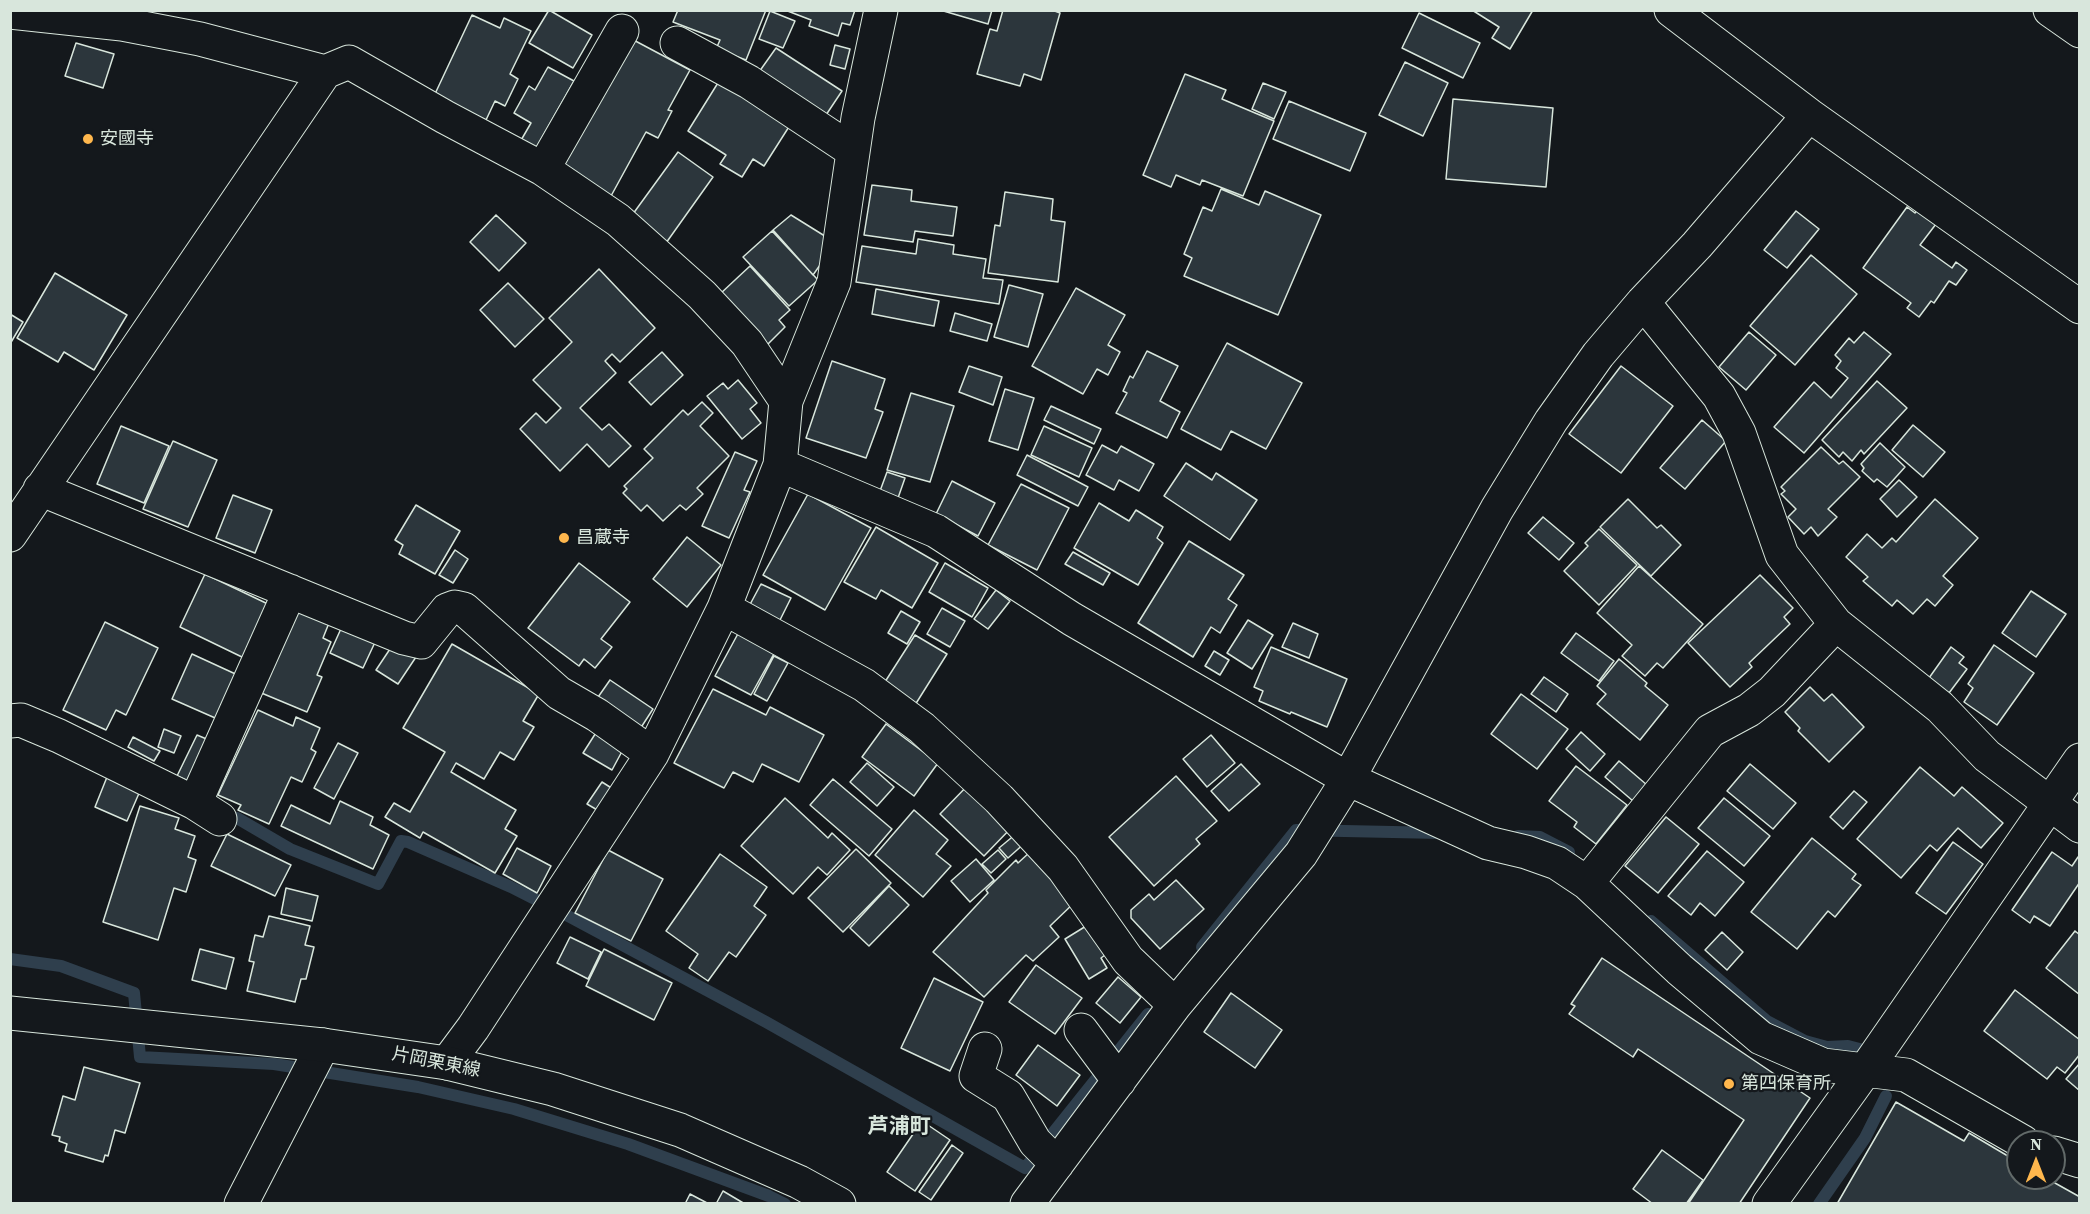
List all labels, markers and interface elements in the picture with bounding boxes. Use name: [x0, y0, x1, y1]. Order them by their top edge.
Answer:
place label: 安國寺: [100, 128, 154, 150]
marker: 安國寺: [81, 132, 95, 146]
place label: 昌蔵寺: [576, 527, 630, 549]
marker: 昌蔵寺: [557, 531, 571, 545]
street label: 片岡栗東線: [390, 1044, 482, 1082]
place label: 第四保育所: [1741, 1073, 1831, 1095]
marker: 第四保育所: [1722, 1077, 1736, 1091]
district label: 芦浦町: [868, 1115, 930, 1141]
north arrow: [2006, 1130, 2066, 1190]
text: N: [2030, 1133, 2042, 1155]

